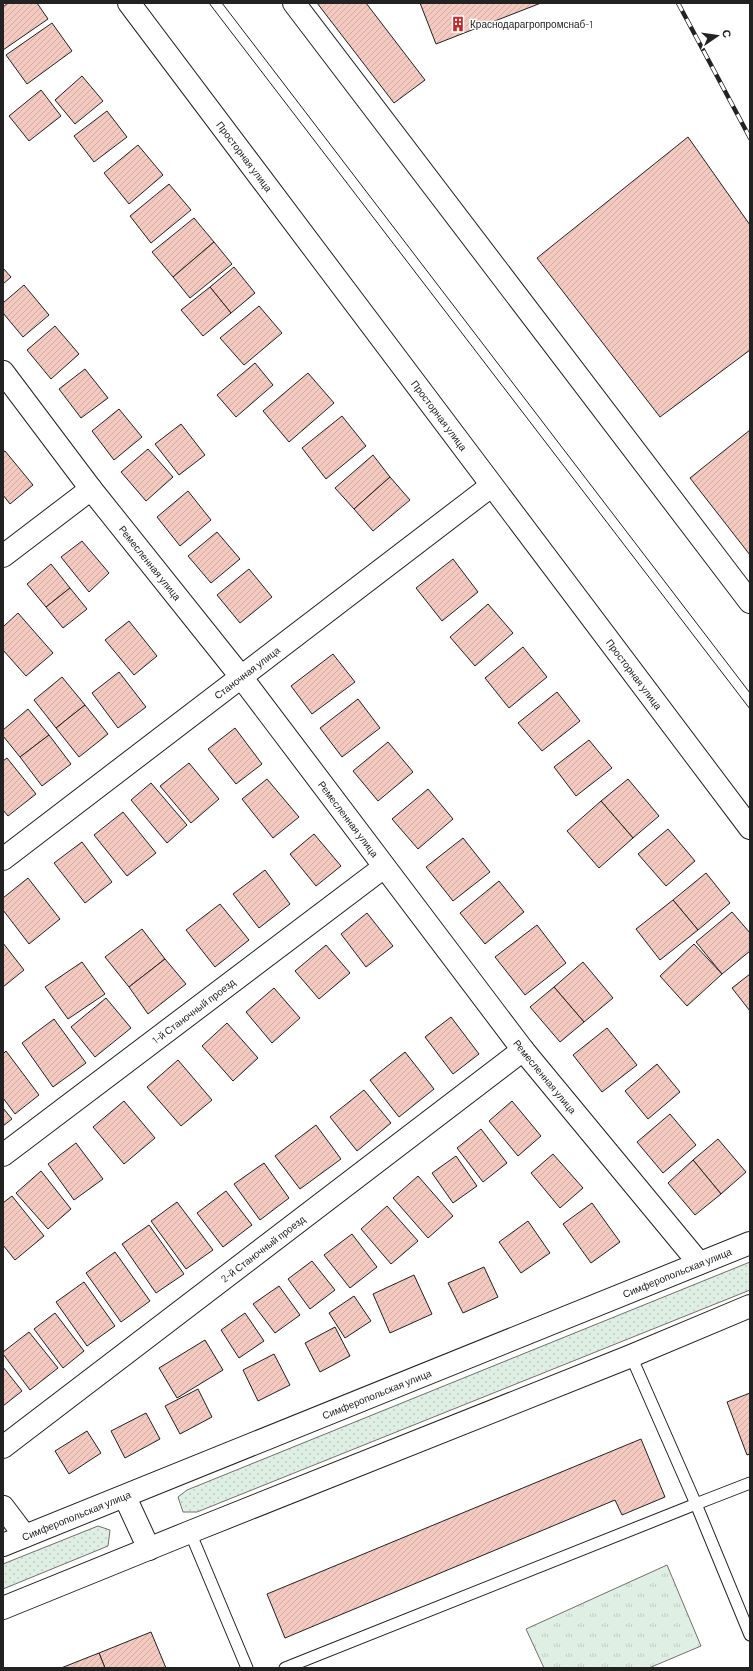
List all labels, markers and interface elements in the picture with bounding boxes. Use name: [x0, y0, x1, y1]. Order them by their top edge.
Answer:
building icon: Краснодарагропромснаб-1: [449, 15, 467, 33]
north arrow: [697, 16, 737, 56]
place label: Краснодарагропромснаб-1: [470, 18, 593, 30]
text: С: [720, 28, 734, 39]
street label: Просторная улица: [214, 119, 275, 194]
street label: Просторная улица: [409, 378, 470, 453]
street label: Ремесленная улица: [117, 523, 184, 603]
street label: Просторная улица: [604, 637, 665, 712]
street label: Станочная улица: [212, 643, 282, 701]
street label: Ремесленная улица: [316, 779, 381, 860]
street label: 1-й Станочный проезд: [150, 976, 238, 1046]
street label: Ремесленная улица: [511, 1037, 579, 1116]
street label: 2-й Станочный проезд: [218, 1213, 307, 1284]
street label: Симферопольская улица: [621, 1245, 734, 1300]
street label: Симферопольская улица: [320, 1366, 433, 1421]
street label: Симферопольская улица: [20, 1488, 133, 1543]

